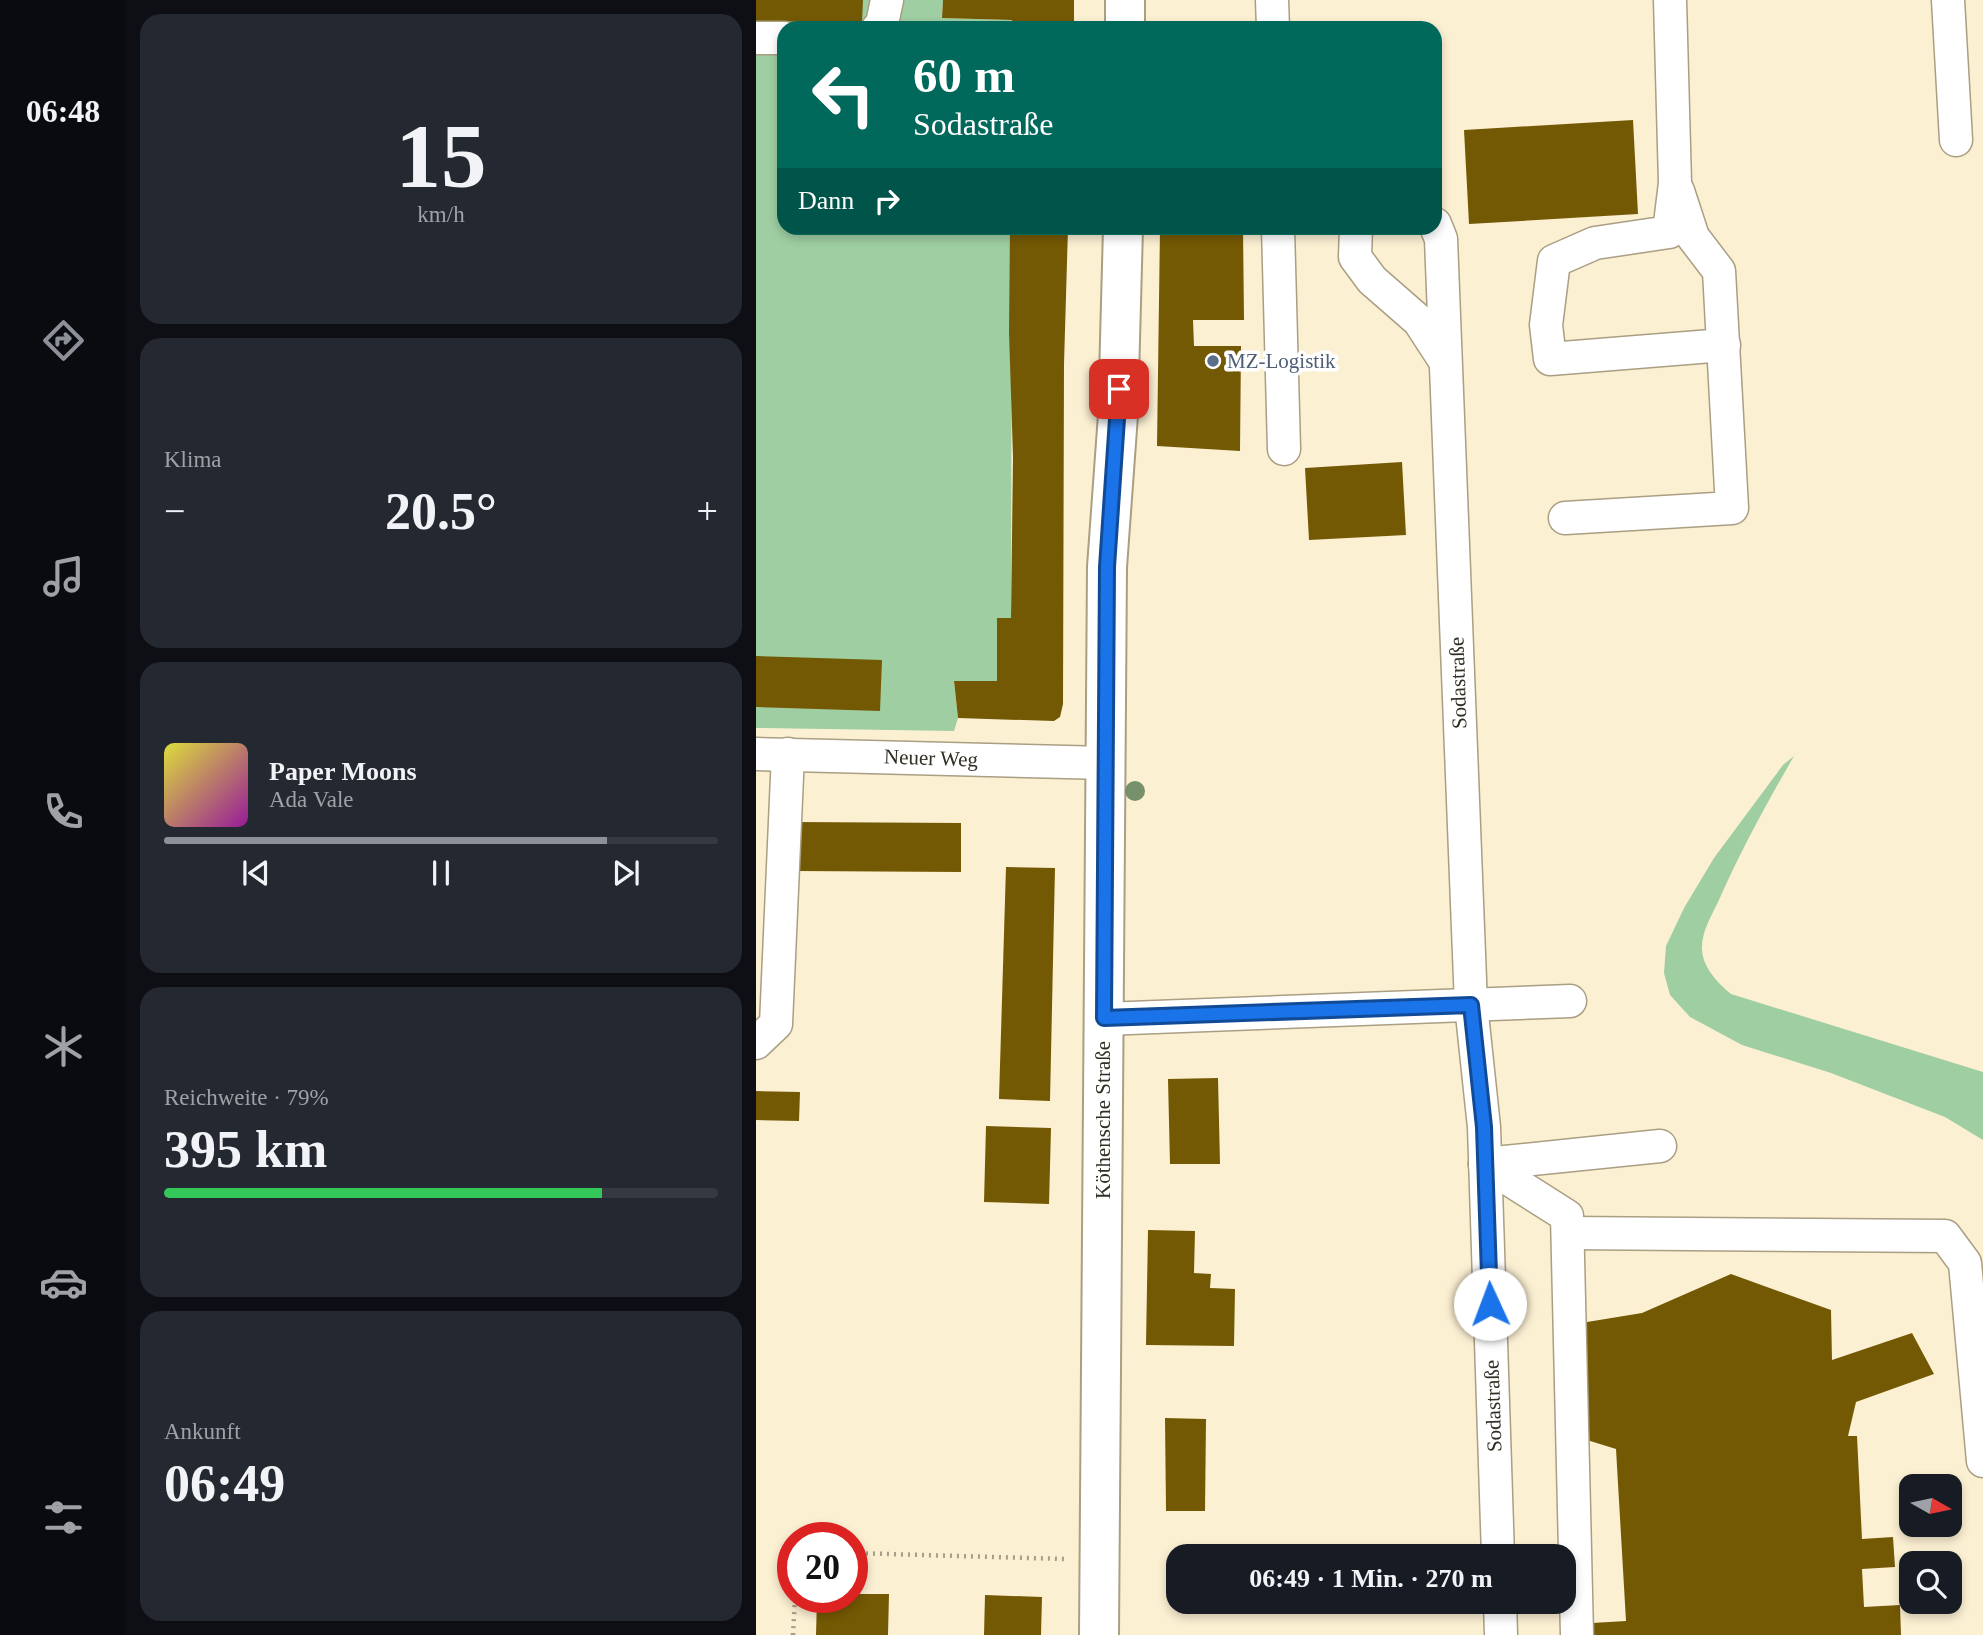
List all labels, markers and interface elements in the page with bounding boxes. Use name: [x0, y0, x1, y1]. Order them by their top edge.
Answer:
text: 60 m: [913, 48, 1015, 103]
icon: left: [798, 49, 889, 140]
text: 06:48: [26, 93, 100, 129]
text: 15: [396, 106, 487, 207]
text: Sodastraße: [913, 106, 1053, 142]
icon: right: [868, 182, 906, 220]
text: Dann: [798, 186, 854, 215]
text: km/h: [417, 202, 465, 227]
icon: directions: [39, 316, 88, 365]
place label: MZ-Logistik: [1227, 349, 1336, 373]
marker: MZ-Logistik: [1205, 353, 1221, 369]
pin: [1089, 359, 1149, 419]
icon: arrive: [1100, 370, 1138, 408]
text: Klima: [164, 447, 222, 472]
text: 20.5°: [385, 483, 497, 540]
text: −: [164, 490, 185, 532]
text: +: [697, 490, 718, 532]
icon: music: [39, 552, 88, 601]
street label: Sodastraße: [1444, 637, 1472, 729]
street label: Neuer Weg: [884, 744, 979, 772]
text: Paper Moons: [269, 757, 417, 786]
icon: phone: [39, 787, 88, 836]
text: Ada Vale: [269, 787, 354, 812]
icon: previous: [237, 854, 275, 892]
icon: pause: [422, 854, 460, 892]
icon: next: [607, 854, 645, 892]
icon: climate: [39, 1022, 88, 1071]
street label: Köthensche Straße: [1091, 1041, 1115, 1199]
text: Reichweite · 79%: [164, 1085, 329, 1110]
text: 395 km: [164, 1121, 327, 1178]
icon: car: [39, 1258, 88, 1307]
position arrow: [1453, 1267, 1527, 1341]
street label: Sodastraße: [1479, 1360, 1507, 1452]
text: Ankunft: [164, 1419, 241, 1444]
text: 06:49: [164, 1455, 285, 1512]
north arrow: [1899, 1474, 1962, 1536]
map controls: [1899, 1474, 1962, 1614]
icon: filters: [39, 1493, 88, 1542]
speed limit sign: 20: [777, 1522, 868, 1613]
button: search: [1899, 1551, 1962, 1614]
text: 06:49 · 1 Min. · 270 m: [1249, 1564, 1493, 1593]

